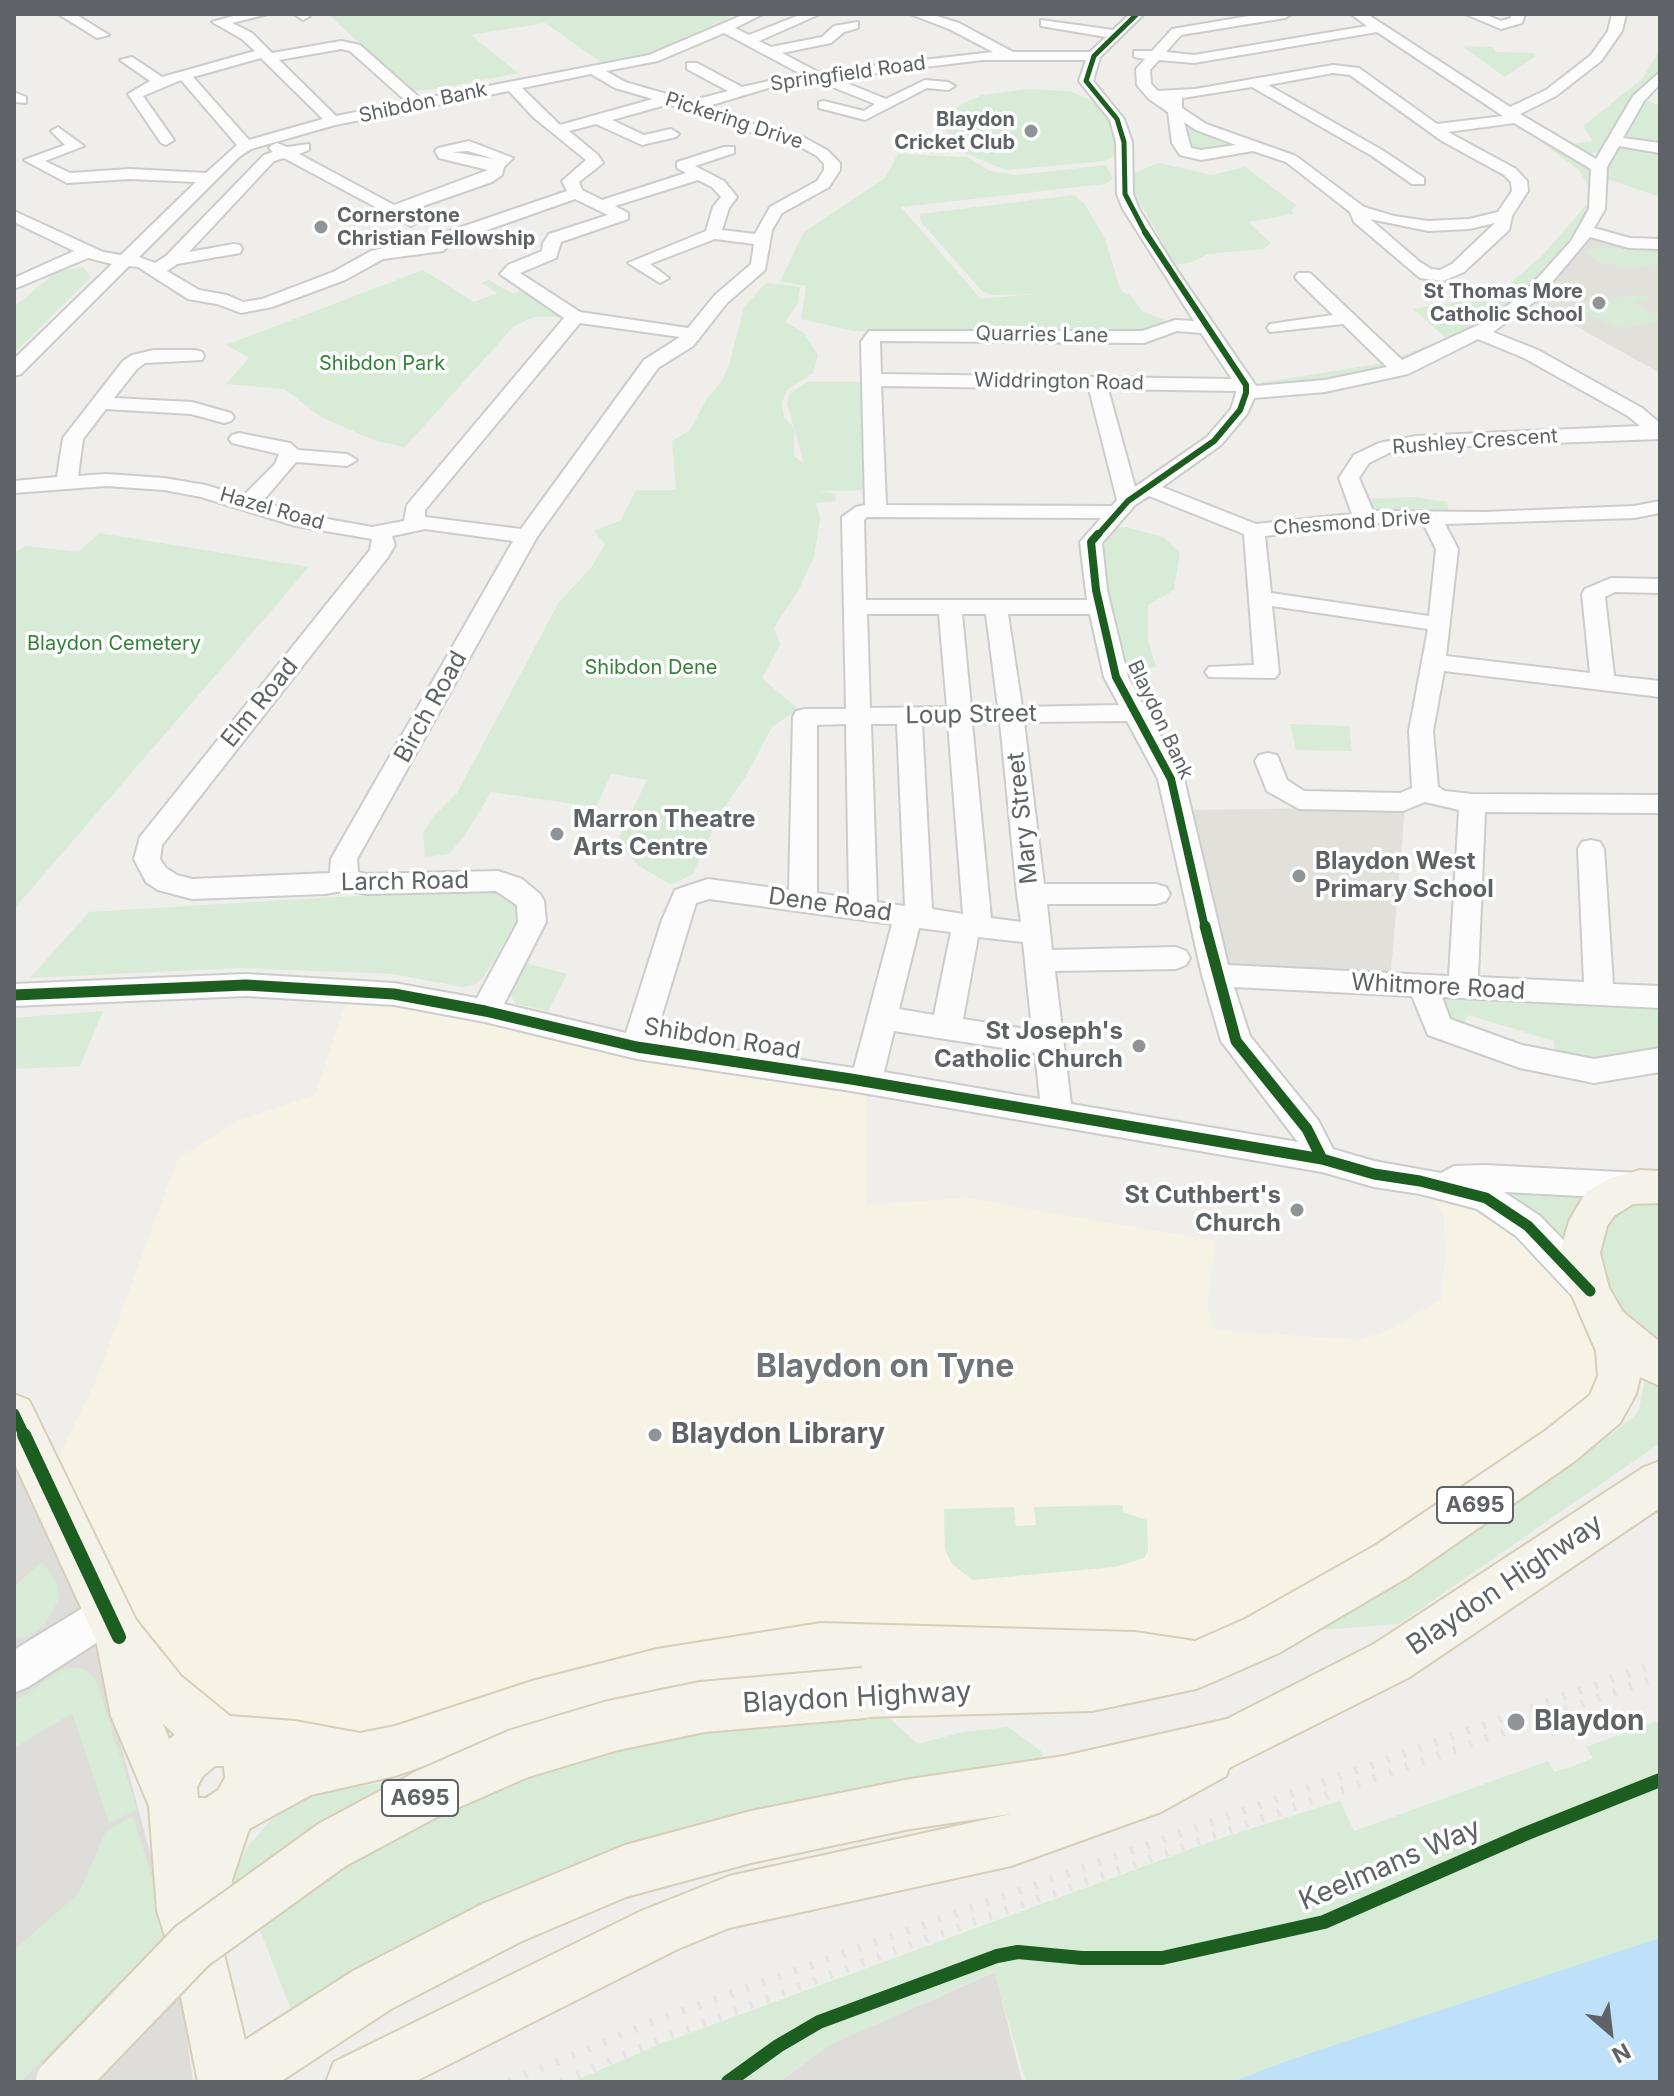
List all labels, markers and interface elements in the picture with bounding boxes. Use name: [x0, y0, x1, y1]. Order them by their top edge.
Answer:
street label: Springfield Road: [769, 51, 927, 97]
street label: Shibdon Bank: [357, 78, 489, 128]
street label: Pickering Drive: [662, 87, 806, 155]
place label: Blaydon Cricket Club: [894, 108, 1015, 155]
marker: Blaydon Cricket Club: [1022, 122, 1040, 140]
place label: Cornerstone Christian Fellowship: [337, 204, 535, 251]
marker: Cornerstone Christian Fellowship: [312, 218, 330, 236]
place label: St Thomas More Catholic School: [1424, 280, 1583, 327]
marker: St Thomas More Catholic School: [1590, 294, 1608, 312]
street label: Quarries Lane: [975, 322, 1109, 348]
park label: Shibdon Park: [319, 352, 445, 376]
street label: Widdrington Road: [974, 369, 1144, 395]
street label: Rushley Crescent: [1392, 424, 1558, 460]
street label: Hazel Road: [217, 483, 327, 535]
street label: Chesmond Drive: [1273, 506, 1431, 540]
park label: Blaydon Cemetery: [27, 632, 201, 656]
street label: Birch Road: [389, 646, 473, 768]
street label: Elm Road: [215, 653, 305, 753]
park label: Shibdon Dene: [585, 656, 717, 680]
street label: Blaydon Bank: [1122, 657, 1198, 783]
street label: Loup Street: [905, 699, 1037, 731]
street label: Mary Street: [1002, 751, 1044, 885]
place label: Marron Theatre Arts Centre: [573, 806, 755, 862]
marker: Marron Theatre Arts Centre: [548, 825, 566, 843]
place label: Blaydon West Primary School: [1315, 848, 1494, 904]
street label: Larch Road: [341, 866, 469, 898]
marker: Blaydon West Primary School: [1290, 867, 1308, 885]
street label: Dene Road: [767, 882, 893, 928]
street label: Whitmore Road: [1350, 968, 1526, 1006]
street label: Shibdon Road: [642, 1012, 802, 1066]
place label: St Joseph's Catholic Church: [934, 1018, 1123, 1074]
marker: St Joseph's Catholic Church: [1130, 1037, 1148, 1055]
place label: St Cuthbert's Church: [1124, 1182, 1281, 1238]
marker: St Cuthbert's Church: [1288, 1201, 1306, 1219]
district label: Blaydon on Tyne: [756, 1348, 1014, 1386]
place label: Blaydon Library: [671, 1418, 885, 1452]
marker: Blaydon Library: [646, 1426, 664, 1444]
road number: A695: [1437, 1487, 1513, 1523]
street label: Blaydon Highway: [1401, 1507, 1609, 1663]
street label: Blaydon Highway: [742, 1675, 972, 1721]
place label: Blaydon: [1534, 1705, 1644, 1739]
marker: Blaydon: [1505, 1711, 1527, 1733]
road number: A695: [382, 1780, 458, 1816]
street label: Keelmans Way: [1294, 1812, 1486, 1918]
north arrow: [1570, 1992, 1650, 2072]
text: N: [1608, 2038, 1635, 2069]

